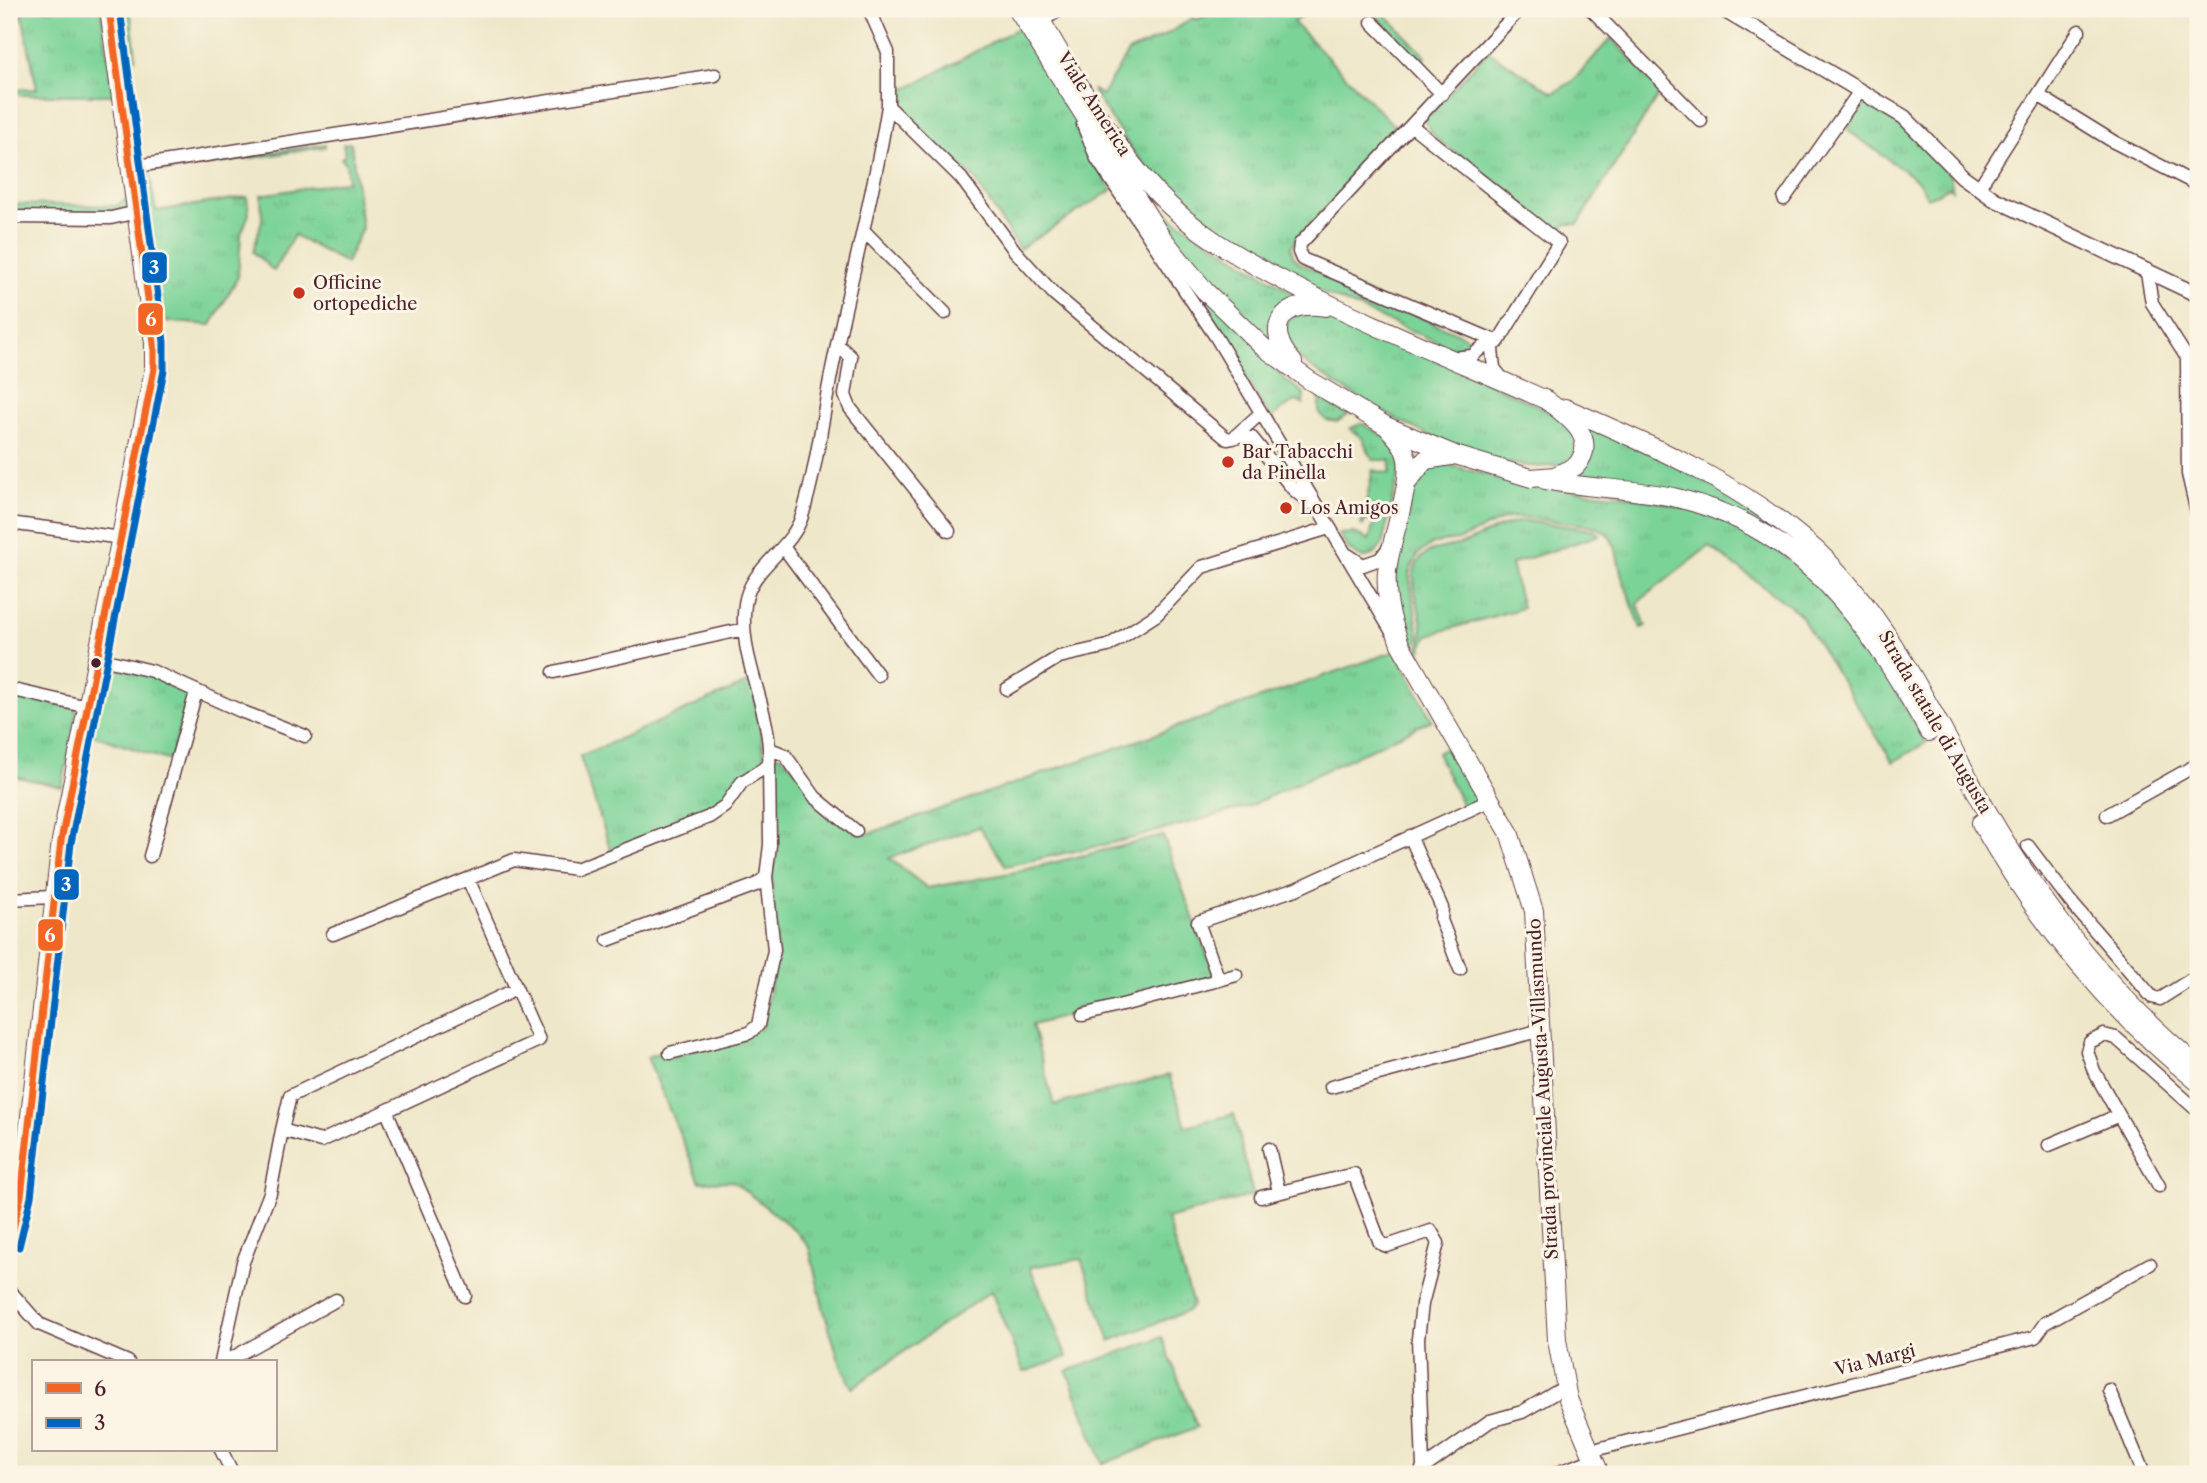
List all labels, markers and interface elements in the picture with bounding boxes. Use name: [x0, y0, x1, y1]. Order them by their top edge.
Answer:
street label: Viale America: [1052, 47, 1136, 161]
line badge: 3: [141, 251, 168, 284]
text: 3: [149, 256, 159, 279]
place label: Officine ortopediche: [313, 272, 417, 315]
marker: Officine ortopediche: [291, 285, 307, 301]
line badge: 6: [137, 302, 164, 336]
text: 6: [145, 308, 157, 331]
place label: Bar Tabacchi da Pinella: [1242, 441, 1353, 484]
marker: Bar Tabacchi da Pinella: [1220, 454, 1236, 470]
place label: Los Amigos: [1300, 497, 1399, 519]
marker: Los Amigos: [1278, 500, 1294, 516]
street label: Strada statale di Augusta: [1874, 627, 1997, 818]
unlabelled marker: [89, 656, 103, 670]
line badge: 3: [53, 868, 80, 901]
text: 3: [61, 873, 71, 896]
line badge: 6: [37, 918, 64, 952]
street label: Strada provinciale Augusta-Villasmundo: [1523, 918, 1563, 1260]
text: 6: [44, 924, 56, 947]
street label: Via Margi: [1831, 1339, 1918, 1381]
legend: [32, 1360, 276, 1452]
text: 6: [94, 1376, 106, 1401]
text: 3: [94, 1410, 106, 1435]

